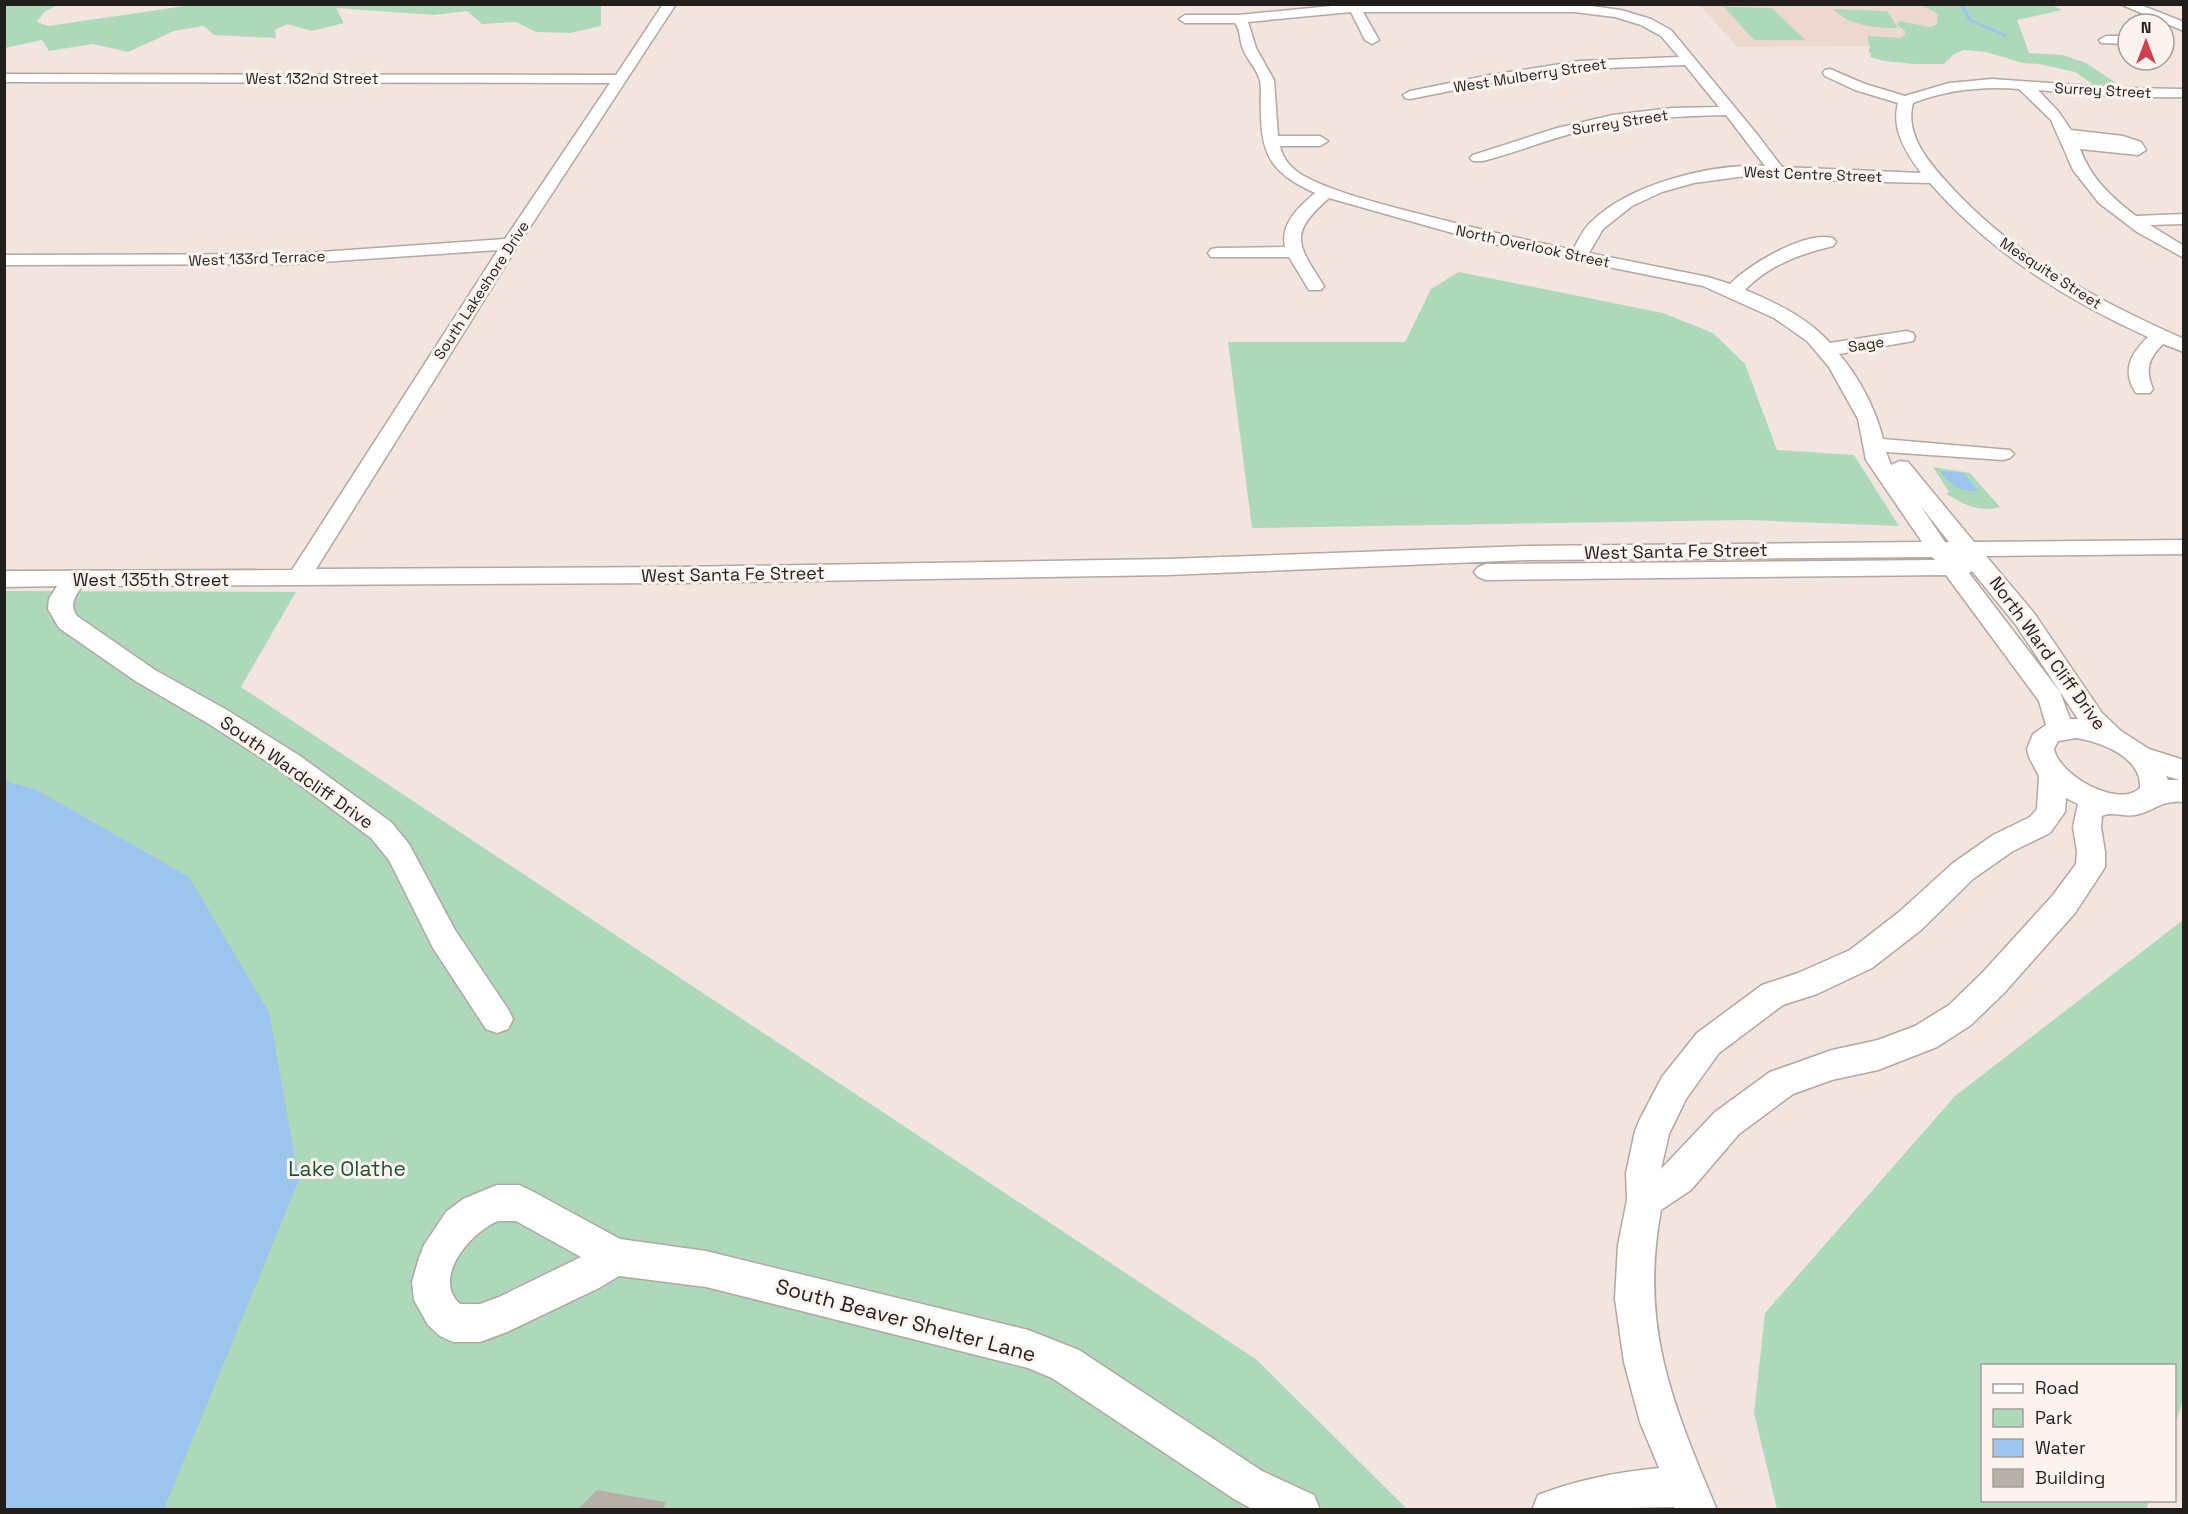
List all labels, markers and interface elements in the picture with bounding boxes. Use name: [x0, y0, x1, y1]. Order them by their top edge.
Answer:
north arrow: [2116, 12, 2176, 72]
text: N: [2141, 17, 2151, 38]
street label: West Mulberry Street: [1452, 53, 1608, 96]
street label: West 132nd Street: [245, 69, 379, 88]
street label: Surrey Street: [2054, 78, 2152, 102]
street label: Surrey Street: [1571, 105, 1670, 139]
street label: West Centre Street: [1743, 162, 1883, 186]
street label: South Lakeshore Drive: [429, 217, 533, 363]
street label: North Overlook Street: [1454, 220, 1612, 272]
street label: Mesquite Street: [1997, 233, 2106, 313]
street label: West 133rd Terrace: [188, 246, 326, 270]
street label: Sage: [1847, 332, 1885, 356]
street label: West Santa Fe Street: [1584, 538, 1768, 564]
street label: West Santa Fe Street: [641, 561, 825, 587]
street label: West 135th Street: [73, 568, 229, 591]
street label: North Ward Cliff Drive: [1985, 572, 2111, 734]
street label: South Wardcliff Drive: [216, 710, 378, 834]
park label: Lake Olathe: [288, 1155, 406, 1182]
street label: South Beaver Shelter Lane: [773, 1272, 1039, 1368]
legend: [1981, 1364, 2176, 1502]
text: Road: [2035, 1376, 2079, 1399]
text: Park: [2035, 1406, 2073, 1429]
text: Water: [2035, 1436, 2086, 1459]
text: Building: [2035, 1466, 2105, 1489]

